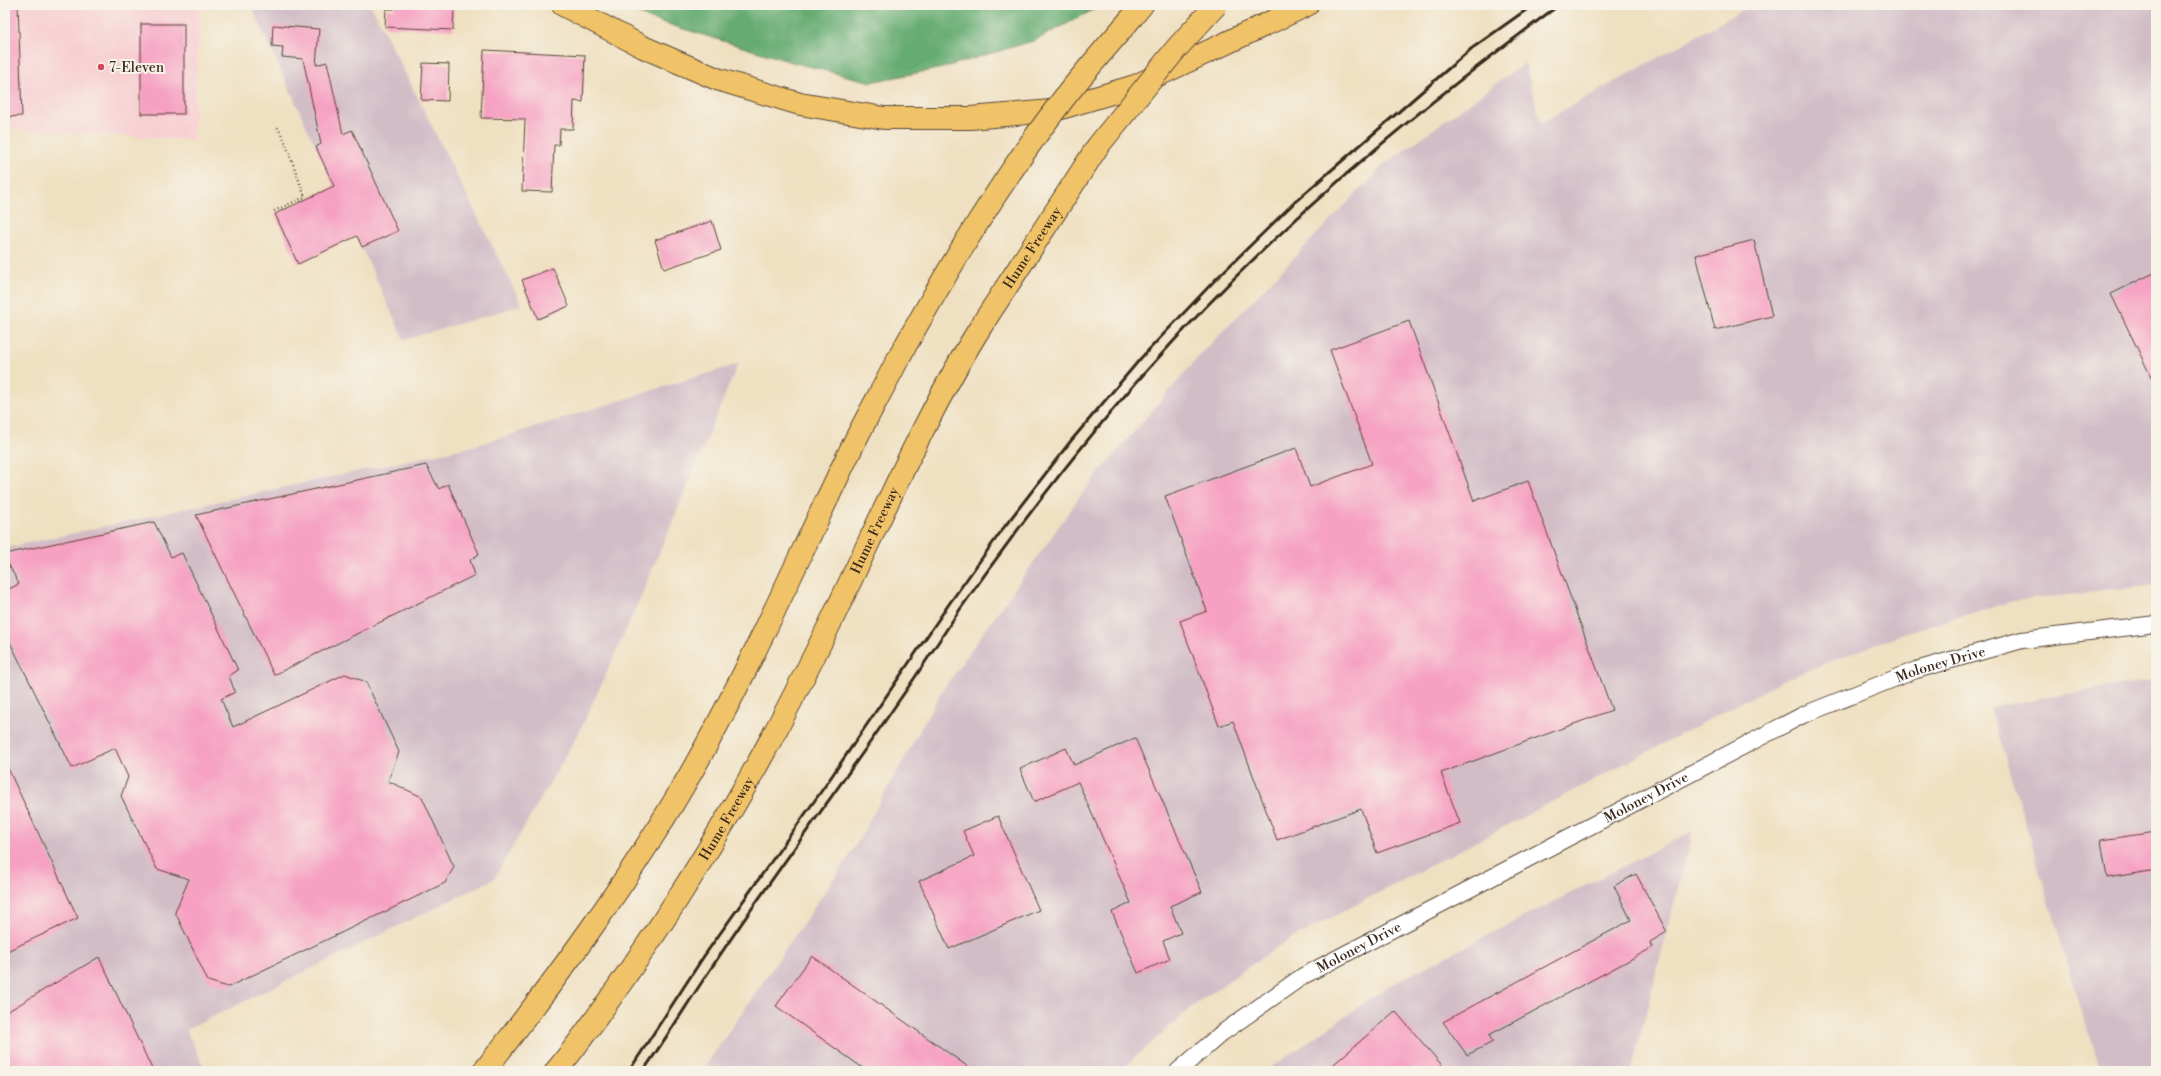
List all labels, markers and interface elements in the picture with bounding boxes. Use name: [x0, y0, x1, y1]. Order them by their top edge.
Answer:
place label: 7-Eleven: [109, 59, 165, 77]
marker: 7-Eleven: [96, 62, 106, 72]
street label: Hume Freeway: [1000, 204, 1066, 292]
street label: Hume Freeway: [847, 484, 904, 577]
street label: Moloney Drive: [1893, 643, 1988, 687]
street label: Moloney Drive: [1601, 768, 1692, 827]
street label: Hume Freeway: [696, 774, 759, 864]
street label: Moloney Drive: [1314, 918, 1405, 977]

